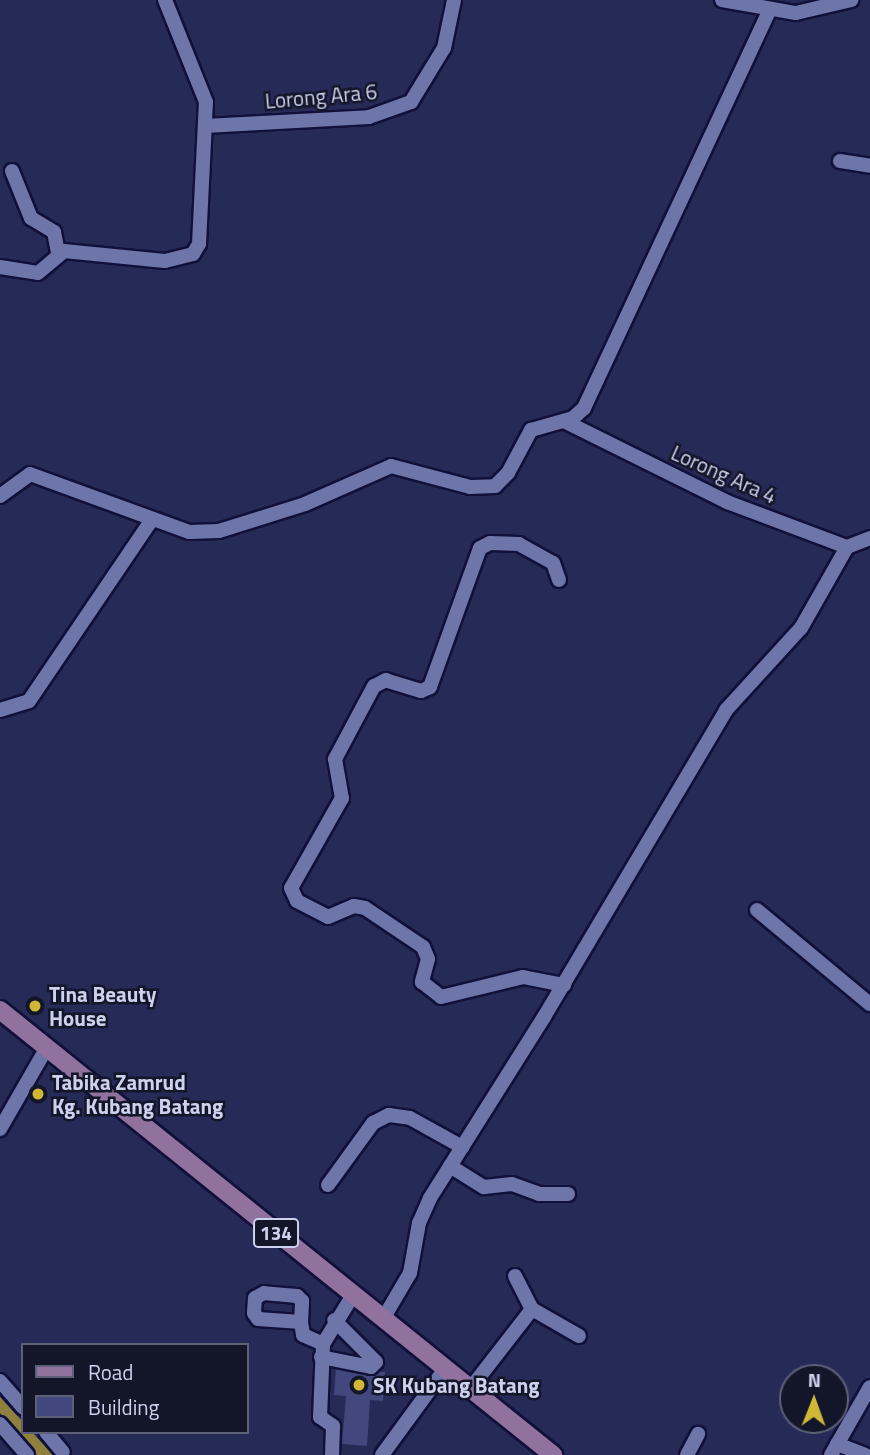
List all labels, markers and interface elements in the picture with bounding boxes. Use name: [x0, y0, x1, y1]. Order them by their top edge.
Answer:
street label: Lorong Ara 6: [264, 79, 378, 113]
street label: Lorong Ara 4: [667, 440, 781, 508]
place label: Tina Beauty House: [49, 981, 156, 1031]
marker: Tina Beauty House: [27, 998, 43, 1014]
place label: Tabika Zamrud Kg. Kubang Batang: [52, 1069, 223, 1119]
marker: Tabika Zamrud Kg. Kubang Batang: [30, 1086, 46, 1102]
road number: 134: [252, 1218, 300, 1248]
legend: [21, 1343, 248, 1434]
text: Road: [88, 1356, 133, 1388]
north arrow: [779, 1364, 849, 1434]
text: N: [807, 1365, 821, 1394]
place label: SK Kubang Batang: [373, 1372, 540, 1398]
marker: SK Kubang Batang: [351, 1377, 367, 1393]
text: Building: [88, 1391, 159, 1423]

